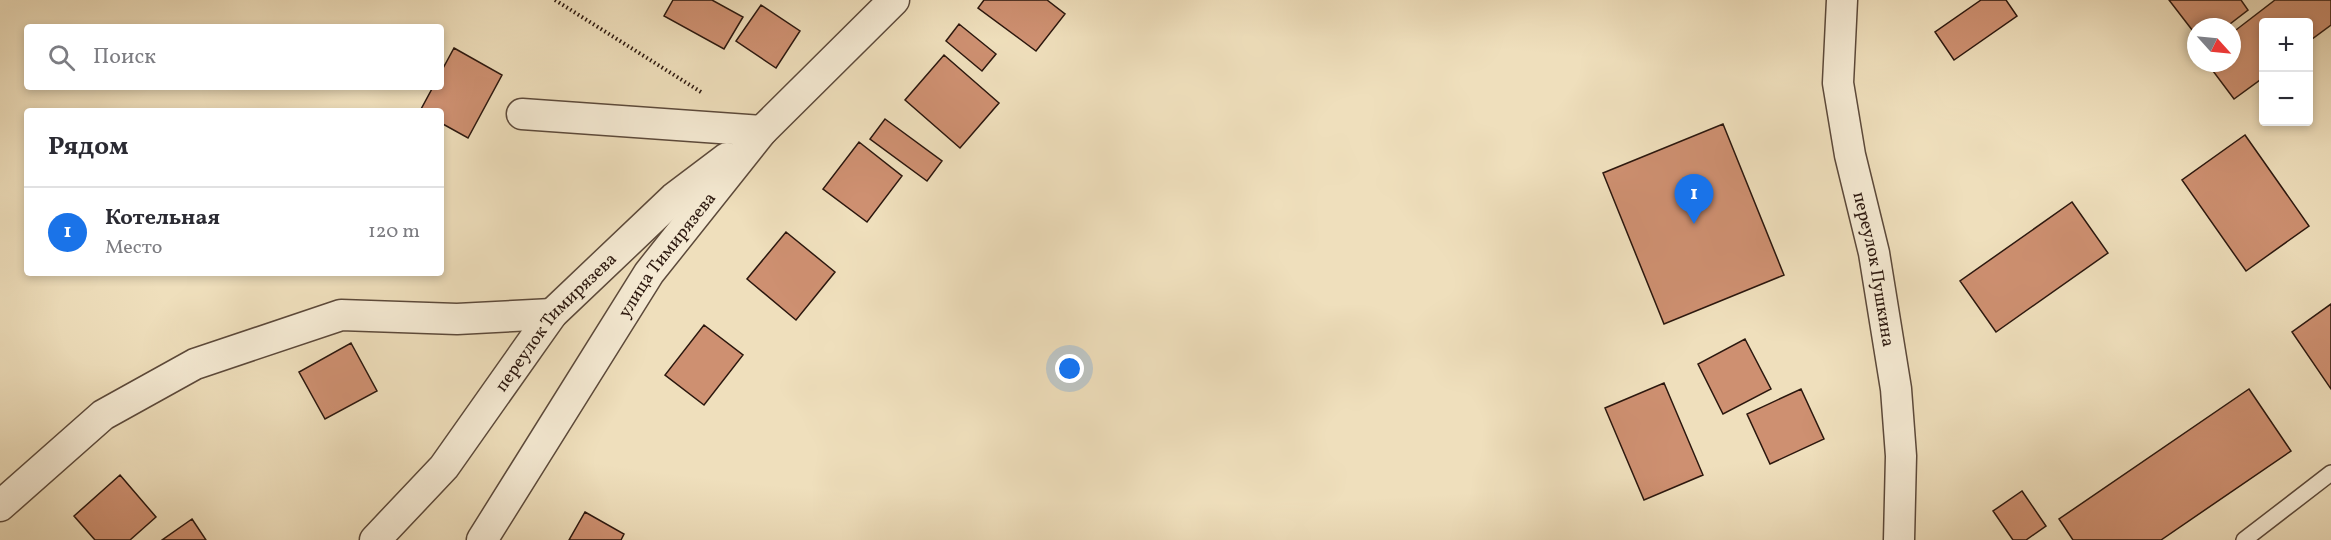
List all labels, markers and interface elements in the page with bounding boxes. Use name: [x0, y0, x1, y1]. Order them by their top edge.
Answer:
north arrow: [2187, 18, 2241, 72]
map controls: [2259, 18, 2313, 126]
button: +: [2259, 18, 2313, 72]
search box: [24, 24, 444, 90]
icon: search: [45, 41, 78, 74]
text: Поиск: [93, 42, 156, 73]
button: −: [2259, 72, 2313, 126]
text: Рядом: [48, 129, 128, 165]
pin: 1: [1674, 174, 1714, 224]
street label: улица Тимирязева: [613, 187, 723, 323]
street label: переулок Пушкина: [1845, 189, 1900, 349]
text: Котельная: [105, 203, 220, 234]
text: 1: [63, 218, 72, 246]
text: 120 m: [368, 218, 420, 246]
text: Место: [105, 234, 162, 262]
street label: переулок Тимирязева: [490, 248, 623, 397]
your location: [1055, 354, 1084, 383]

